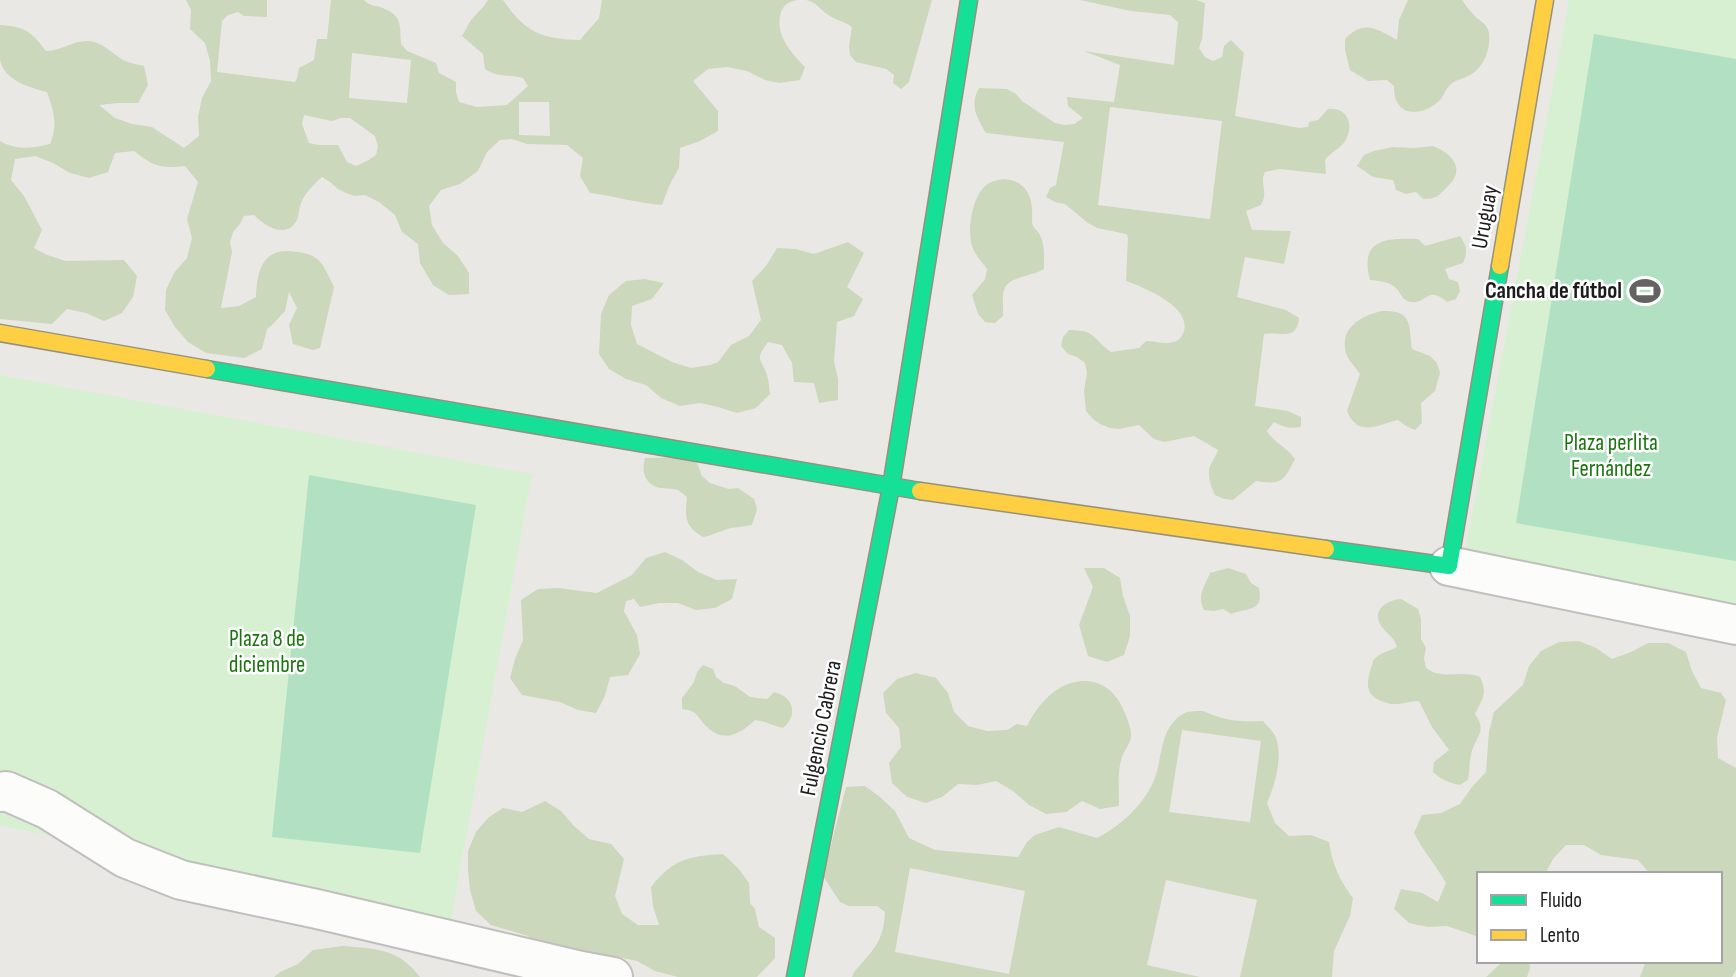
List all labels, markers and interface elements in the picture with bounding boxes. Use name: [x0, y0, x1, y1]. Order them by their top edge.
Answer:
street label: Uruguay: [1466, 183, 1504, 251]
sports icon: Cancha de fútbol: [1628, 274, 1662, 308]
place label: Cancha de fútbol: [1485, 277, 1622, 305]
park label: Plaza perlita Fernández: [1564, 429, 1658, 483]
park label: Plaza 8 de diciembre: [229, 625, 305, 679]
street label: Fulgencio Cabrera: [794, 658, 848, 798]
legend: [1477, 872, 1722, 963]
text: Fluido: [1540, 888, 1582, 913]
text: Lento: [1540, 923, 1580, 948]

